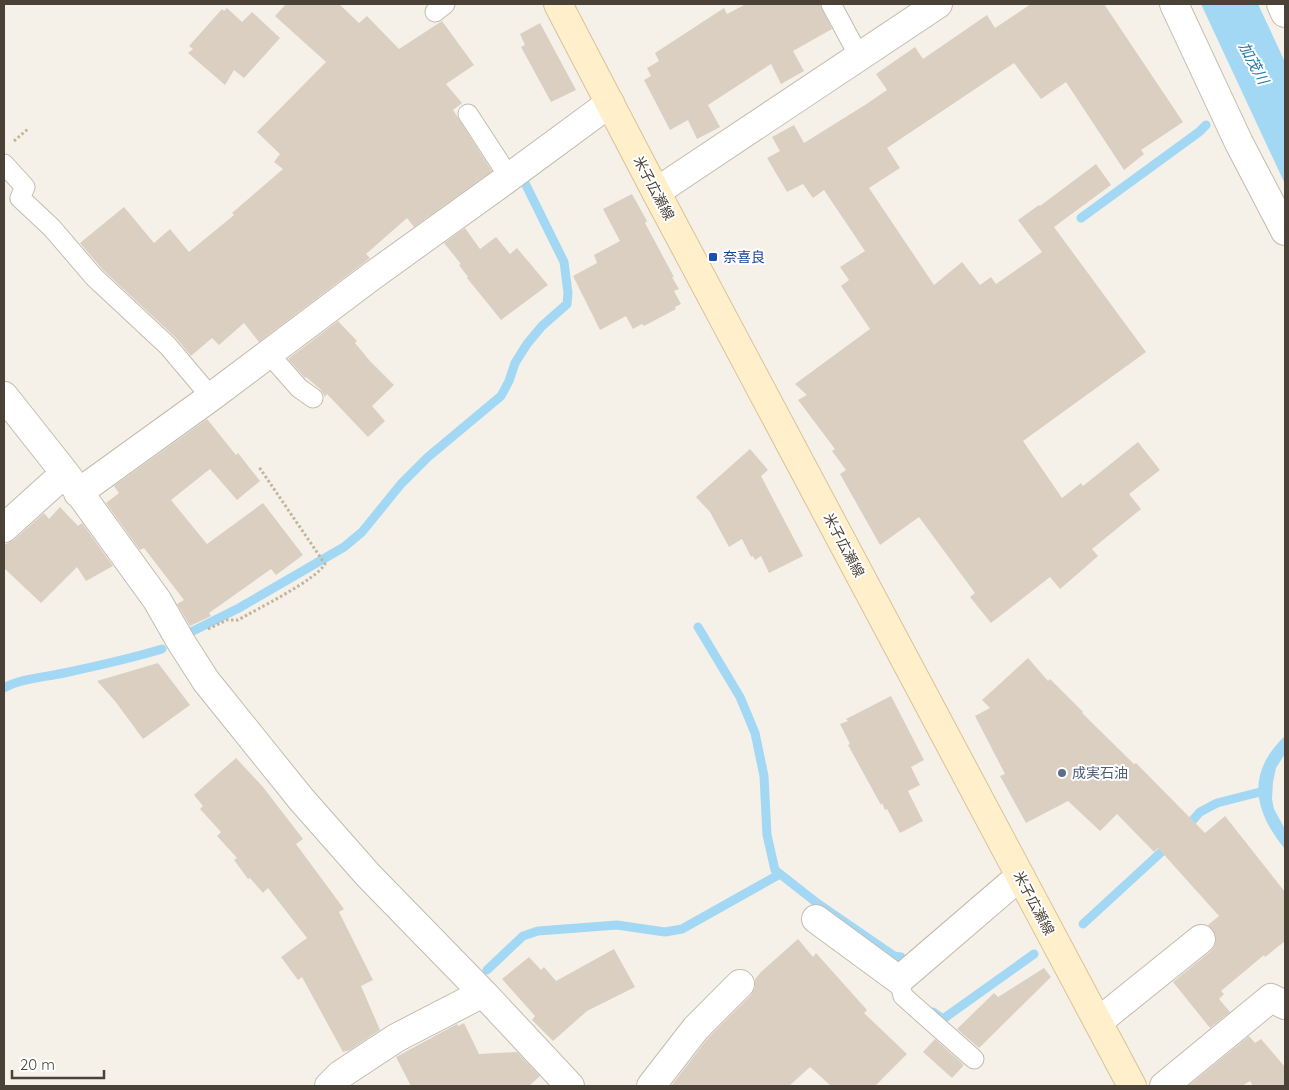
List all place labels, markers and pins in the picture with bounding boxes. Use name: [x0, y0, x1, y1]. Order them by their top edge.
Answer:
place label: 奈喜良: [723, 248, 765, 266]
marker: 奈喜良: [707, 251, 719, 263]
place label: 成実石油: [1072, 764, 1128, 782]
marker: 成実石油: [1056, 767, 1068, 779]

